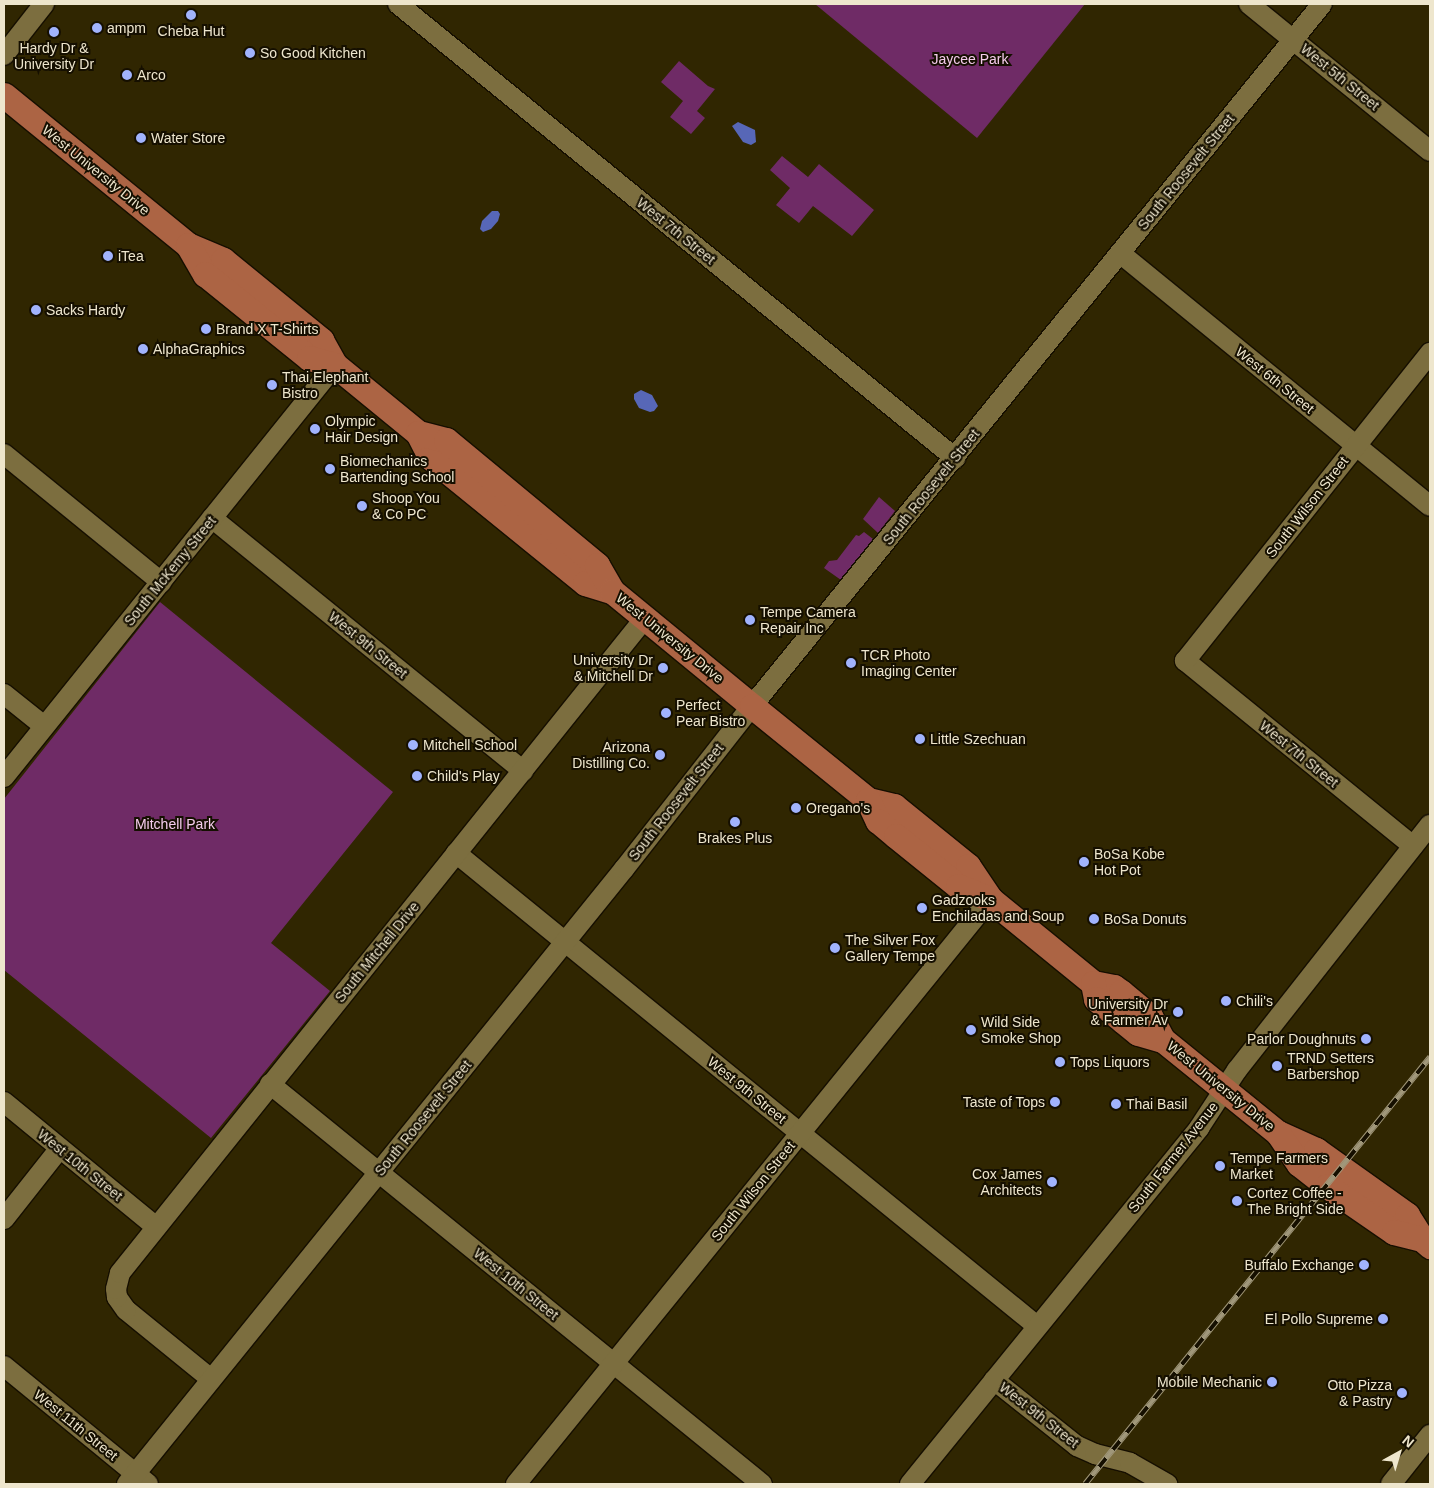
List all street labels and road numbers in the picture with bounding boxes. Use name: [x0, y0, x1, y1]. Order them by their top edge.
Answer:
street label: West 5th Street: [1297, 40, 1383, 114]
street label: South Roosevelt Street: [1134, 111, 1238, 233]
street label: West University Drive: [39, 121, 153, 219]
street label: West 7th Street: [633, 194, 719, 268]
street label: West 6th Street: [1232, 343, 1318, 417]
street label: South Roosevelt Street: [879, 426, 983, 548]
street label: South Wilson Street: [1262, 453, 1352, 561]
street label: South McKemy Street: [121, 513, 219, 629]
street label: West University Drive: [613, 589, 727, 687]
street label: West 9th Street: [325, 608, 411, 682]
street label: West 7th Street: [1256, 717, 1342, 791]
street label: South Roosevelt Street: [625, 740, 727, 864]
street label: South Mitchell Drive: [331, 898, 423, 1006]
street label: West University Drive: [1164, 1037, 1278, 1135]
street label: West 9th Street: [704, 1053, 790, 1127]
street label: South Roosevelt Street: [371, 1057, 475, 1179]
street label: South Farmer Avenue: [1124, 1098, 1222, 1216]
street label: West 10th Street: [34, 1126, 126, 1204]
street label: South Wilson Street: [708, 1138, 798, 1244]
street label: West 10th Street: [470, 1245, 562, 1323]
street label: West 9th Street: [996, 1379, 1082, 1451]
street label: West 11th Street: [31, 1386, 121, 1464]

